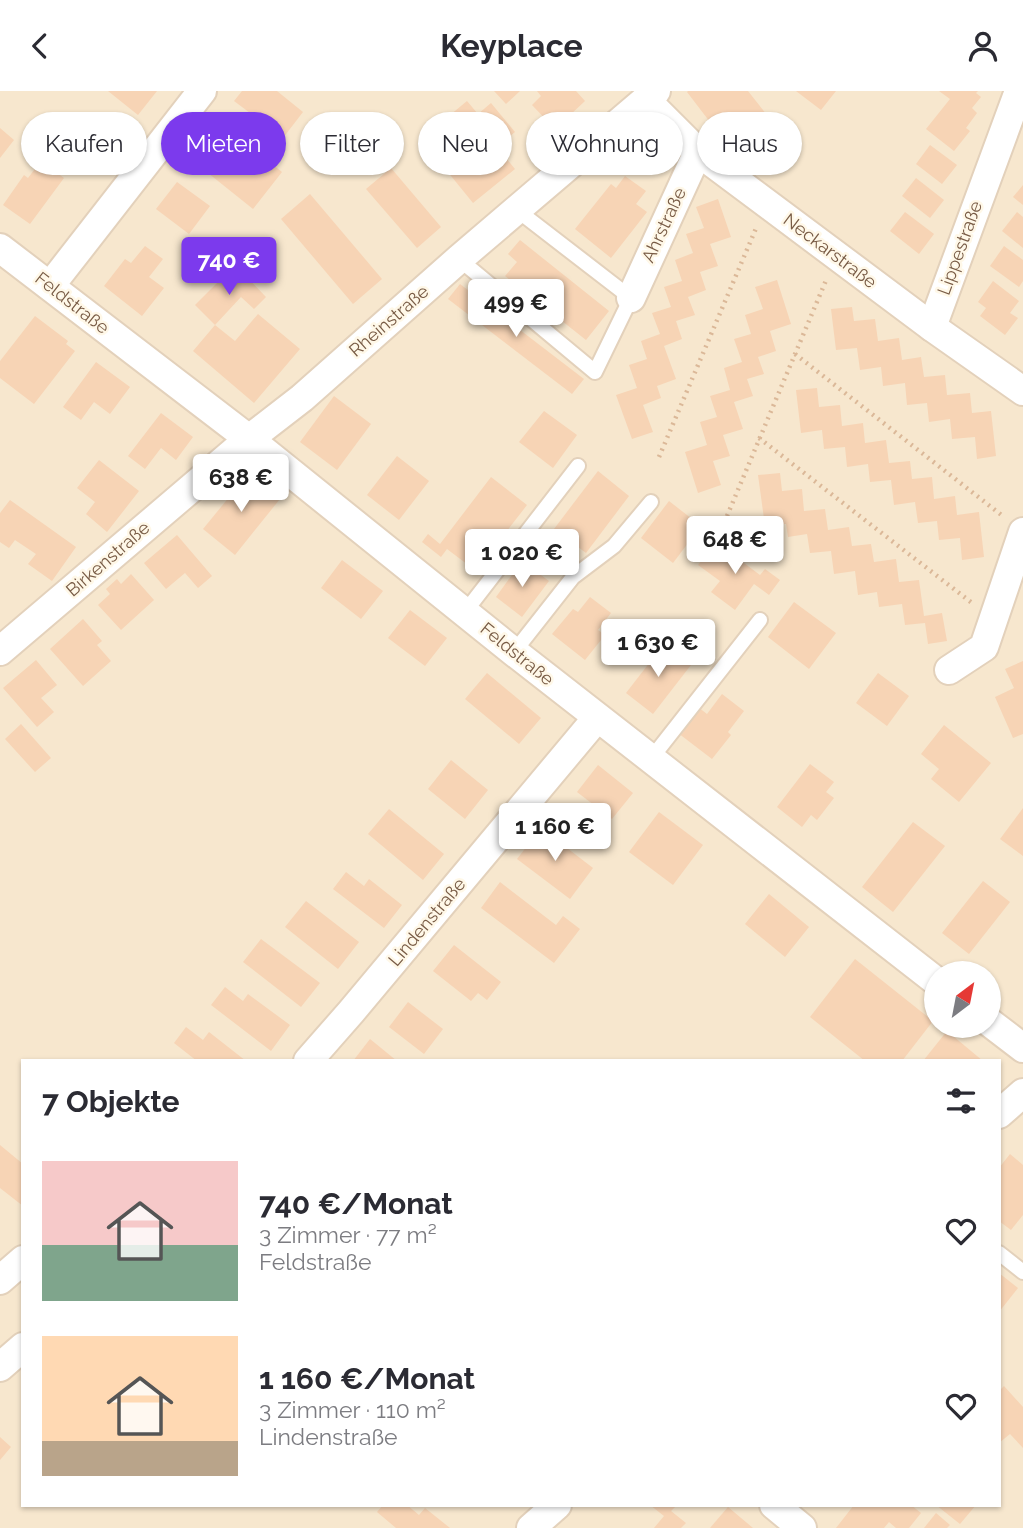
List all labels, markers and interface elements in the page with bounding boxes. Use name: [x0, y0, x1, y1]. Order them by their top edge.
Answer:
icon: back: [21, 27, 59, 65]
text: Keyplace: [440, 27, 583, 64]
icon: person: [964, 27, 1002, 65]
chip: Kaufen: [21, 112, 147, 175]
chip: Mieten: [161, 112, 286, 175]
chip: Filter: [300, 112, 404, 175]
chip: Neu: [418, 112, 512, 175]
chip: Wohnung: [526, 112, 683, 175]
chip: Haus: [697, 112, 802, 175]
street label: Ahrstraße: [637, 184, 690, 266]
street label: Lippestraße: [933, 198, 986, 298]
street label: Neckarstraße: [780, 209, 881, 293]
pin: 740 €: [180, 237, 278, 297]
text: 740 €: [197, 246, 261, 273]
street label: Feldstraße: [31, 267, 114, 338]
pin: 499 €: [467, 279, 565, 339]
street label: Rheinstraße: [345, 280, 433, 361]
text: 499 €: [484, 288, 548, 315]
pin: 638 €: [192, 455, 290, 514]
text: 638 €: [209, 463, 273, 490]
street label: Birkenstraße: [62, 516, 154, 601]
pin: 648 €: [686, 517, 784, 576]
text: 648 €: [703, 525, 767, 552]
pin: 1 020 €: [457, 529, 587, 589]
text: 1 020 €: [481, 538, 563, 565]
street label: Feldstraße: [477, 618, 558, 690]
pin: 1 630 €: [593, 619, 723, 679]
text: 1 630 €: [617, 628, 699, 655]
pin: 1 160 €: [490, 803, 620, 863]
text: 1 160 €: [515, 812, 595, 839]
street label: Lindenstraße: [384, 873, 470, 970]
north arrow: [924, 961, 1001, 1038]
map controls: [924, 961, 1001, 1038]
icon: filters: [942, 1082, 980, 1120]
text: 7 Objekte: [42, 1084, 180, 1119]
text: 740 €/Monat: [259, 1186, 453, 1221]
icon: home: [98, 1189, 182, 1273]
icon: heart: [942, 1212, 980, 1250]
text: 3 Zimmer · 77 m²: [259, 1221, 437, 1248]
text: Feldstraße: [259, 1248, 371, 1275]
text: 1 160 €/Monat: [259, 1361, 475, 1396]
icon: home: [98, 1364, 182, 1448]
icon: heart: [942, 1387, 980, 1425]
text: 3 Zimmer · 110 m²: [259, 1396, 446, 1423]
text: Lindenstraße: [259, 1423, 398, 1450]

